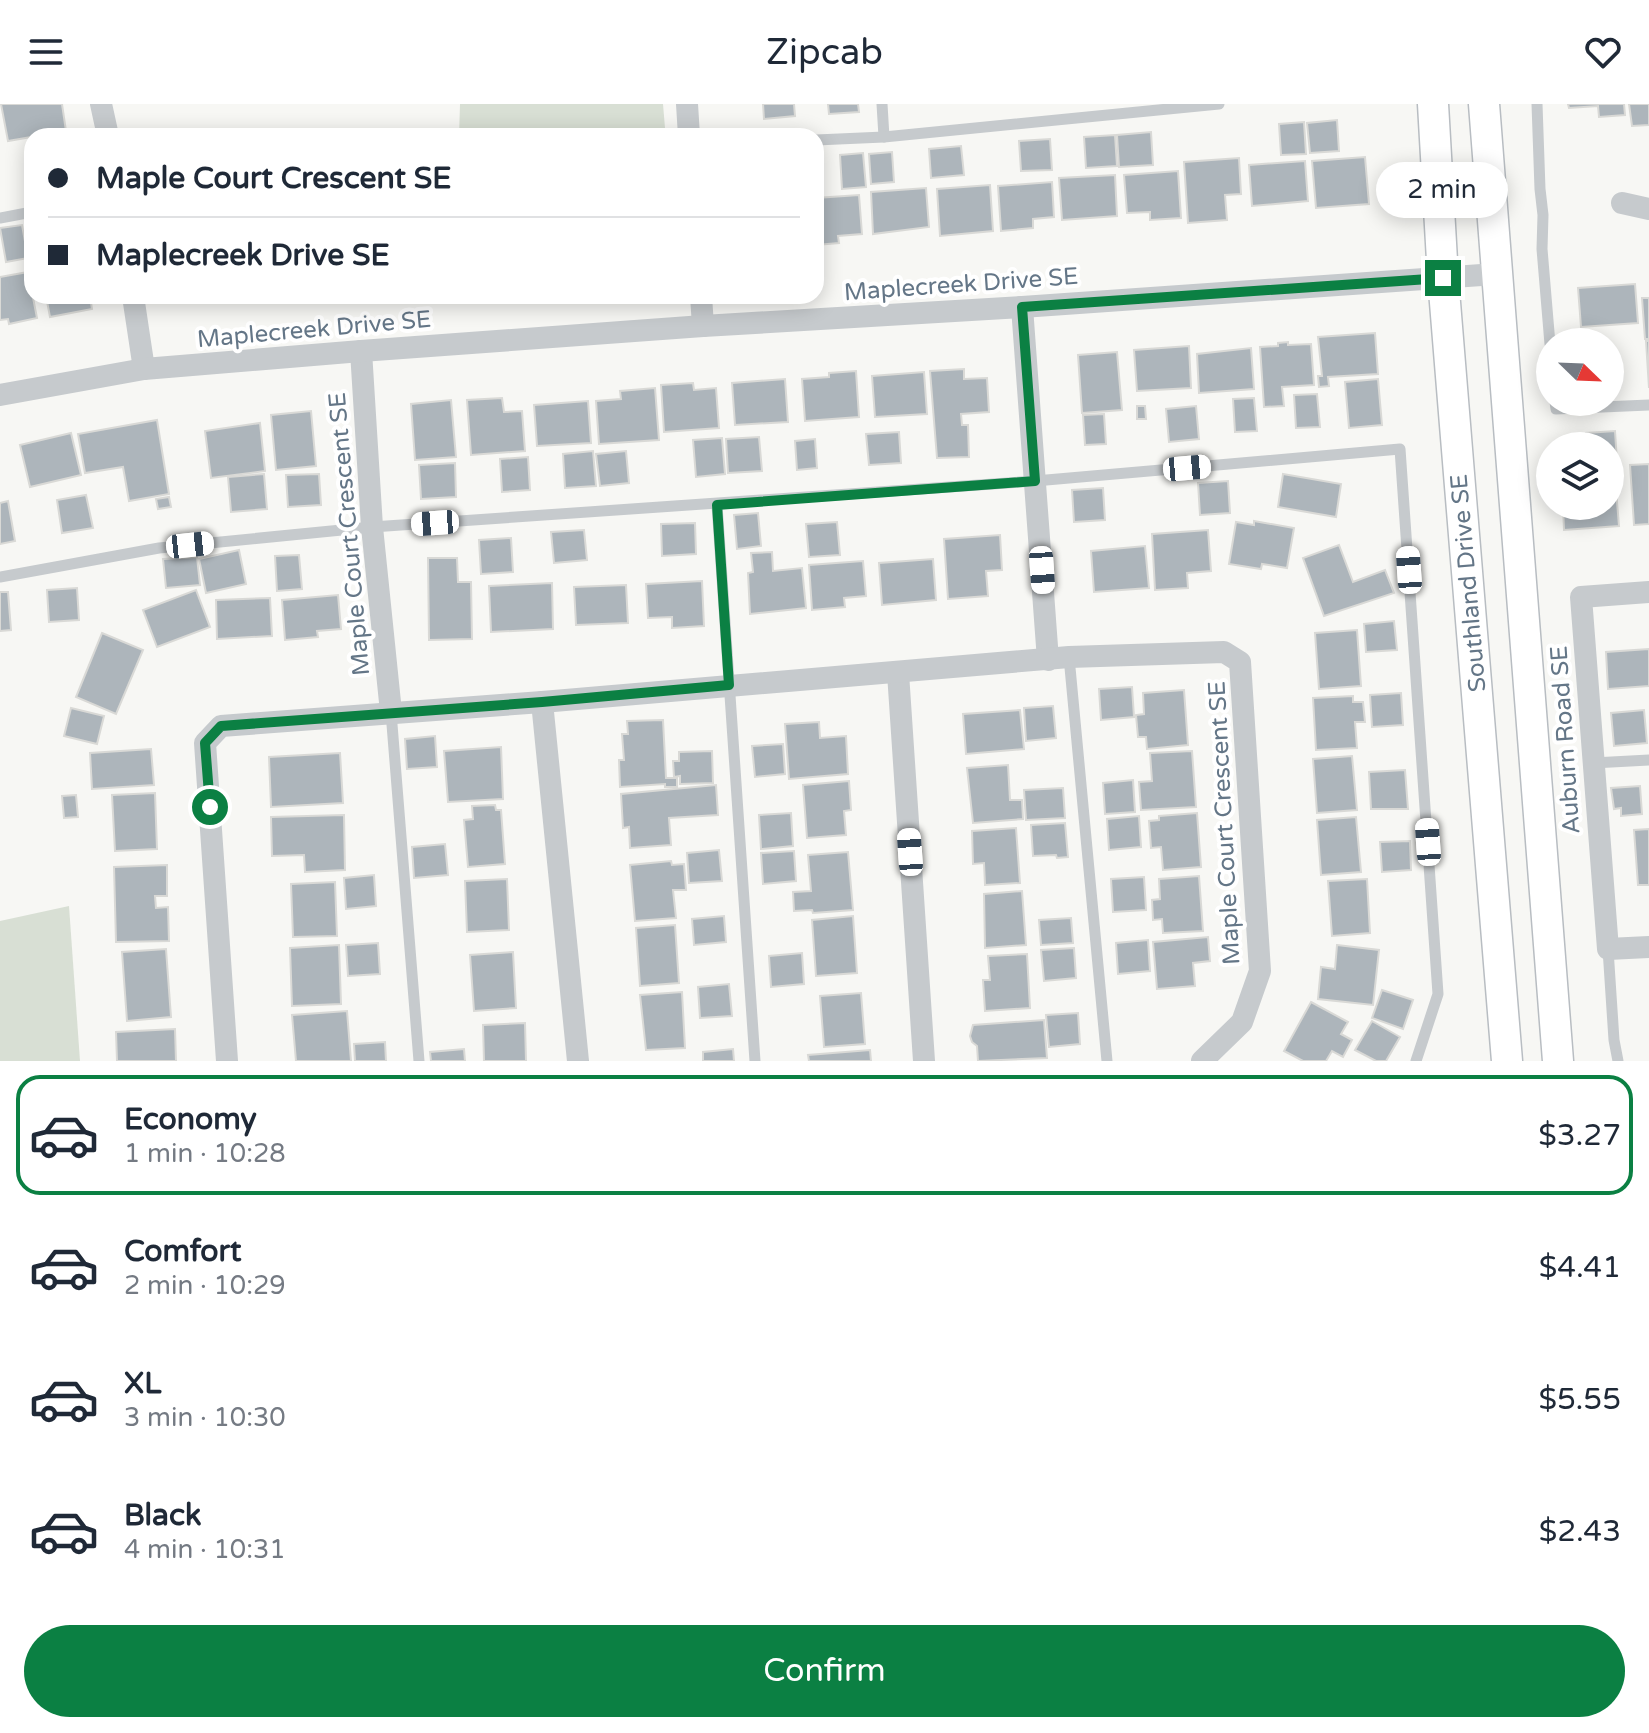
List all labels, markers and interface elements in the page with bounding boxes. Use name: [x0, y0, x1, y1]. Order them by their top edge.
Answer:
icon: menu: [24, 30, 68, 74]
icon: heart: [1581, 30, 1625, 74]
text: Zipcab: [766, 31, 883, 74]
text: Maple Court Crescent SE: [96, 160, 451, 197]
callout: 2 min: [1377, 162, 1509, 218]
text: 2 min: [1407, 174, 1477, 205]
text: Maplecreek Drive SE: [96, 237, 390, 274]
route end: [1425, 260, 1461, 296]
street label: Maplecreek Drive SE: [843, 262, 1079, 307]
street label: Maplecreek Drive SE: [196, 305, 432, 354]
north arrow: [1536, 328, 1624, 416]
map controls: [1536, 328, 1624, 520]
street label: Maple Court Crescent SE: [323, 391, 376, 677]
button: layers: [1536, 432, 1624, 520]
car: [1162, 454, 1212, 482]
street label: Southland Drive SE: [1445, 473, 1492, 693]
car: [410, 509, 460, 537]
car: [165, 531, 215, 559]
car: [1028, 545, 1056, 595]
car: [1395, 545, 1423, 595]
street label: Auburn Road SE: [1544, 645, 1587, 835]
street label: Maple Court Crescent SE: [1203, 680, 1246, 966]
route start: [192, 789, 228, 825]
car: [1414, 817, 1442, 867]
car: [896, 827, 924, 877]
icon: car: [28, 1099, 100, 1171]
text: Economy: [124, 1101, 257, 1138]
text: $3.27: [1538, 1117, 1621, 1154]
text: 1 min · 10:28: [124, 1138, 286, 1169]
icon: car: [28, 1231, 100, 1303]
text: Comfort: [124, 1233, 242, 1270]
text: $4.41: [1539, 1249, 1621, 1286]
text: 2 min · 10:29: [124, 1270, 286, 1301]
icon: car: [28, 1363, 100, 1435]
text: XL: [124, 1365, 161, 1402]
text: $5.55: [1539, 1381, 1621, 1418]
text: 3 min · 10:30: [124, 1402, 286, 1433]
icon: car: [28, 1495, 100, 1567]
text: Black: [124, 1497, 201, 1534]
text: $2.43: [1539, 1513, 1621, 1550]
text: 4 min · 10:31: [124, 1534, 286, 1565]
button: Confirm: [24, 1625, 1625, 1717]

